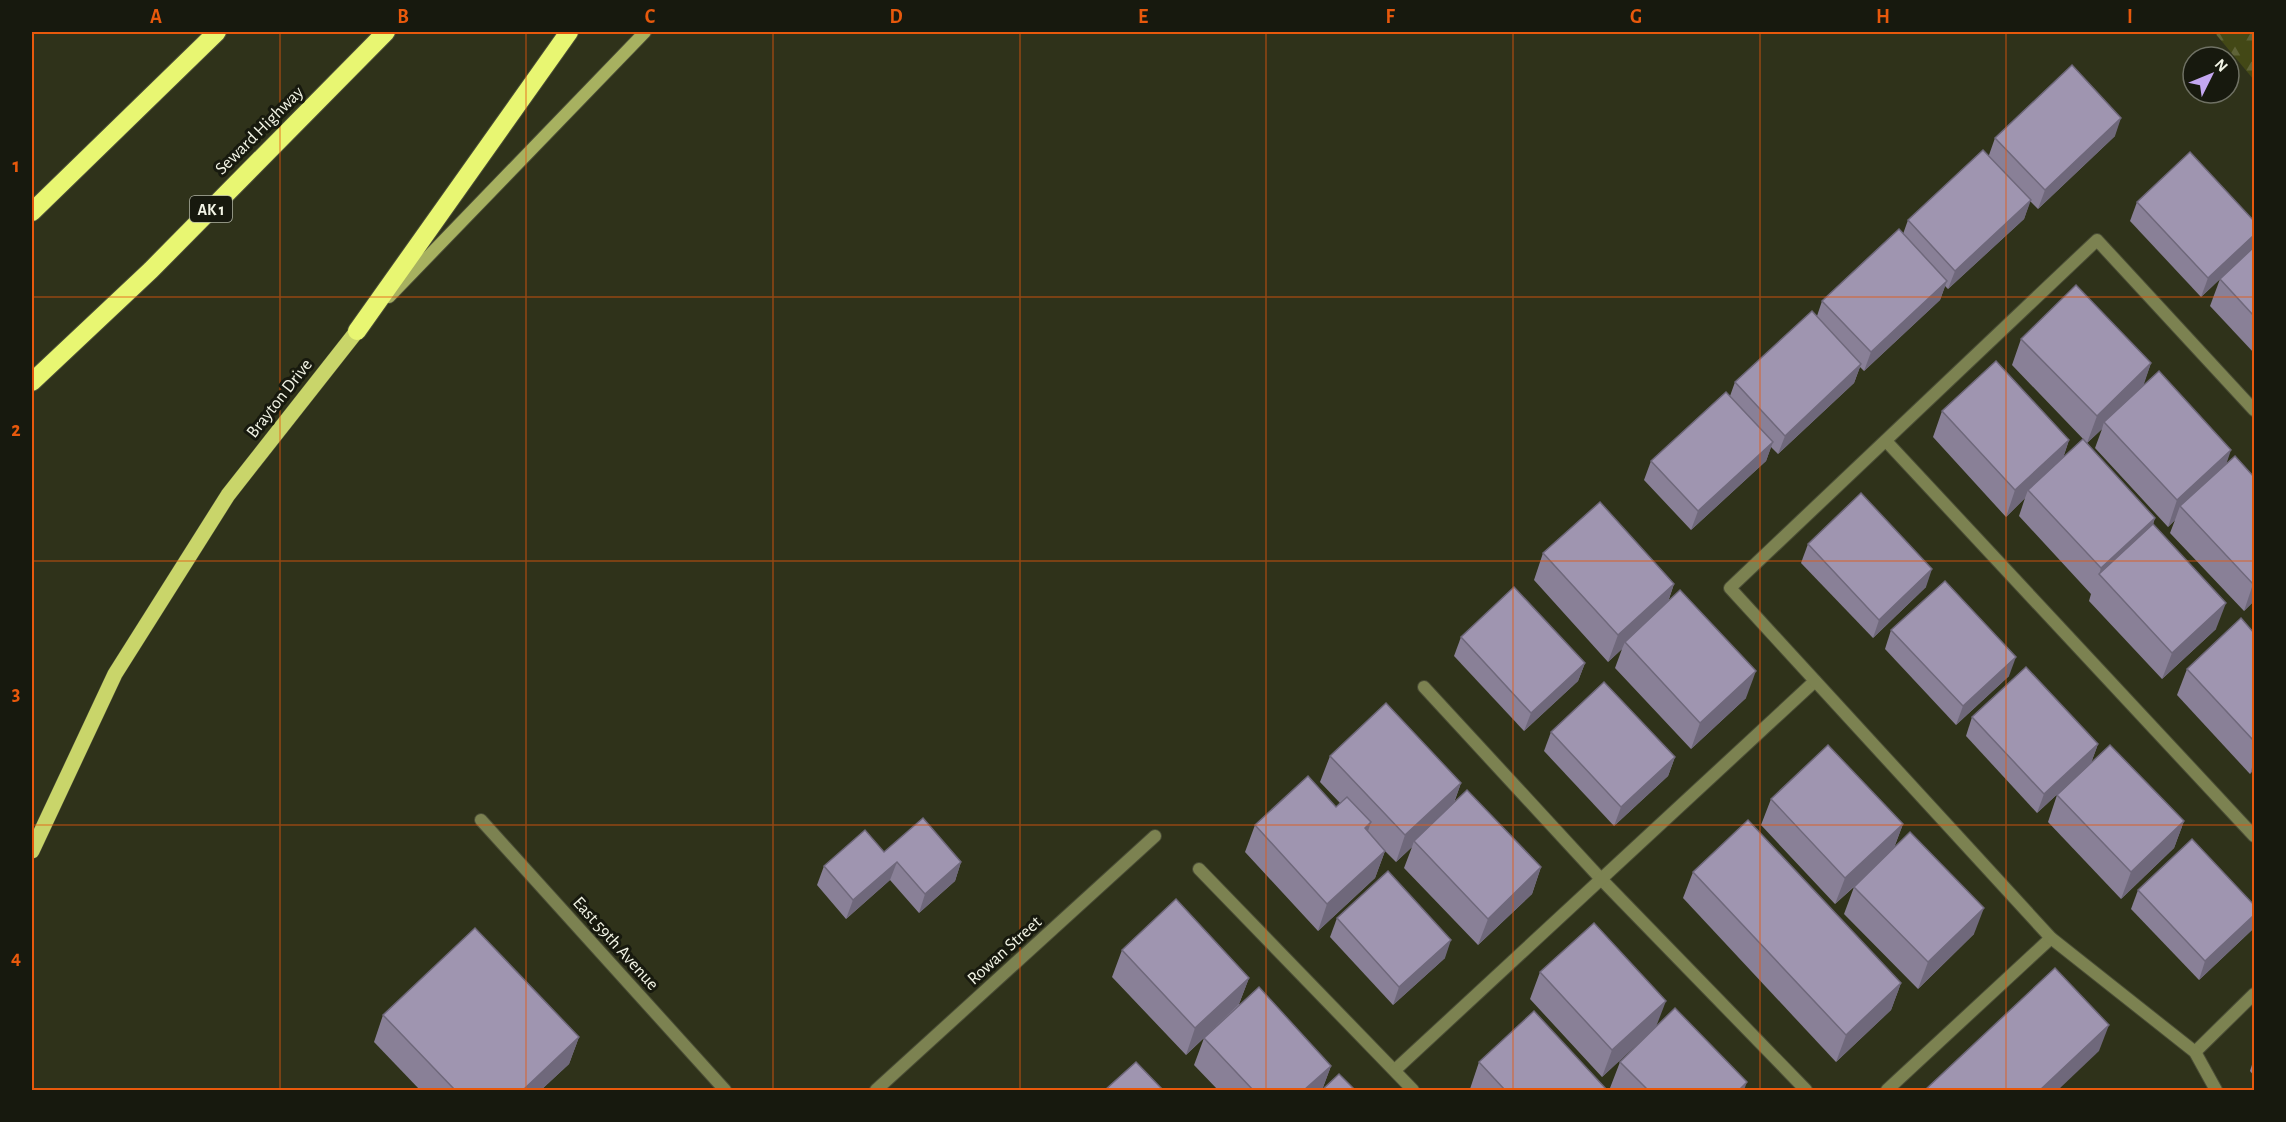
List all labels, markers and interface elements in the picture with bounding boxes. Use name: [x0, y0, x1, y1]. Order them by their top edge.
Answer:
text: A: [150, 7, 162, 27]
text: B: [397, 7, 409, 27]
text: C: [645, 7, 656, 27]
text: D: [889, 7, 903, 27]
text: E: [1138, 7, 1148, 27]
text: F: [1385, 7, 1395, 27]
text: G: [1630, 7, 1642, 27]
text: H: [1876, 7, 1890, 27]
text: I: [2127, 7, 2133, 27]
north arrow: [2181, 45, 2241, 105]
text: N: [2212, 56, 2231, 75]
street label: Seward Highway: [212, 83, 308, 178]
text: 1: [12, 156, 20, 176]
road number: AK 1: [190, 196, 232, 222]
street label: Brayton Drive: [244, 356, 316, 441]
text: 2: [11, 420, 21, 440]
text: 3: [12, 684, 20, 704]
street label: East 59th Avenue: [569, 894, 662, 994]
street label: Rowan Street: [964, 913, 1045, 988]
text: 4: [11, 948, 21, 968]

